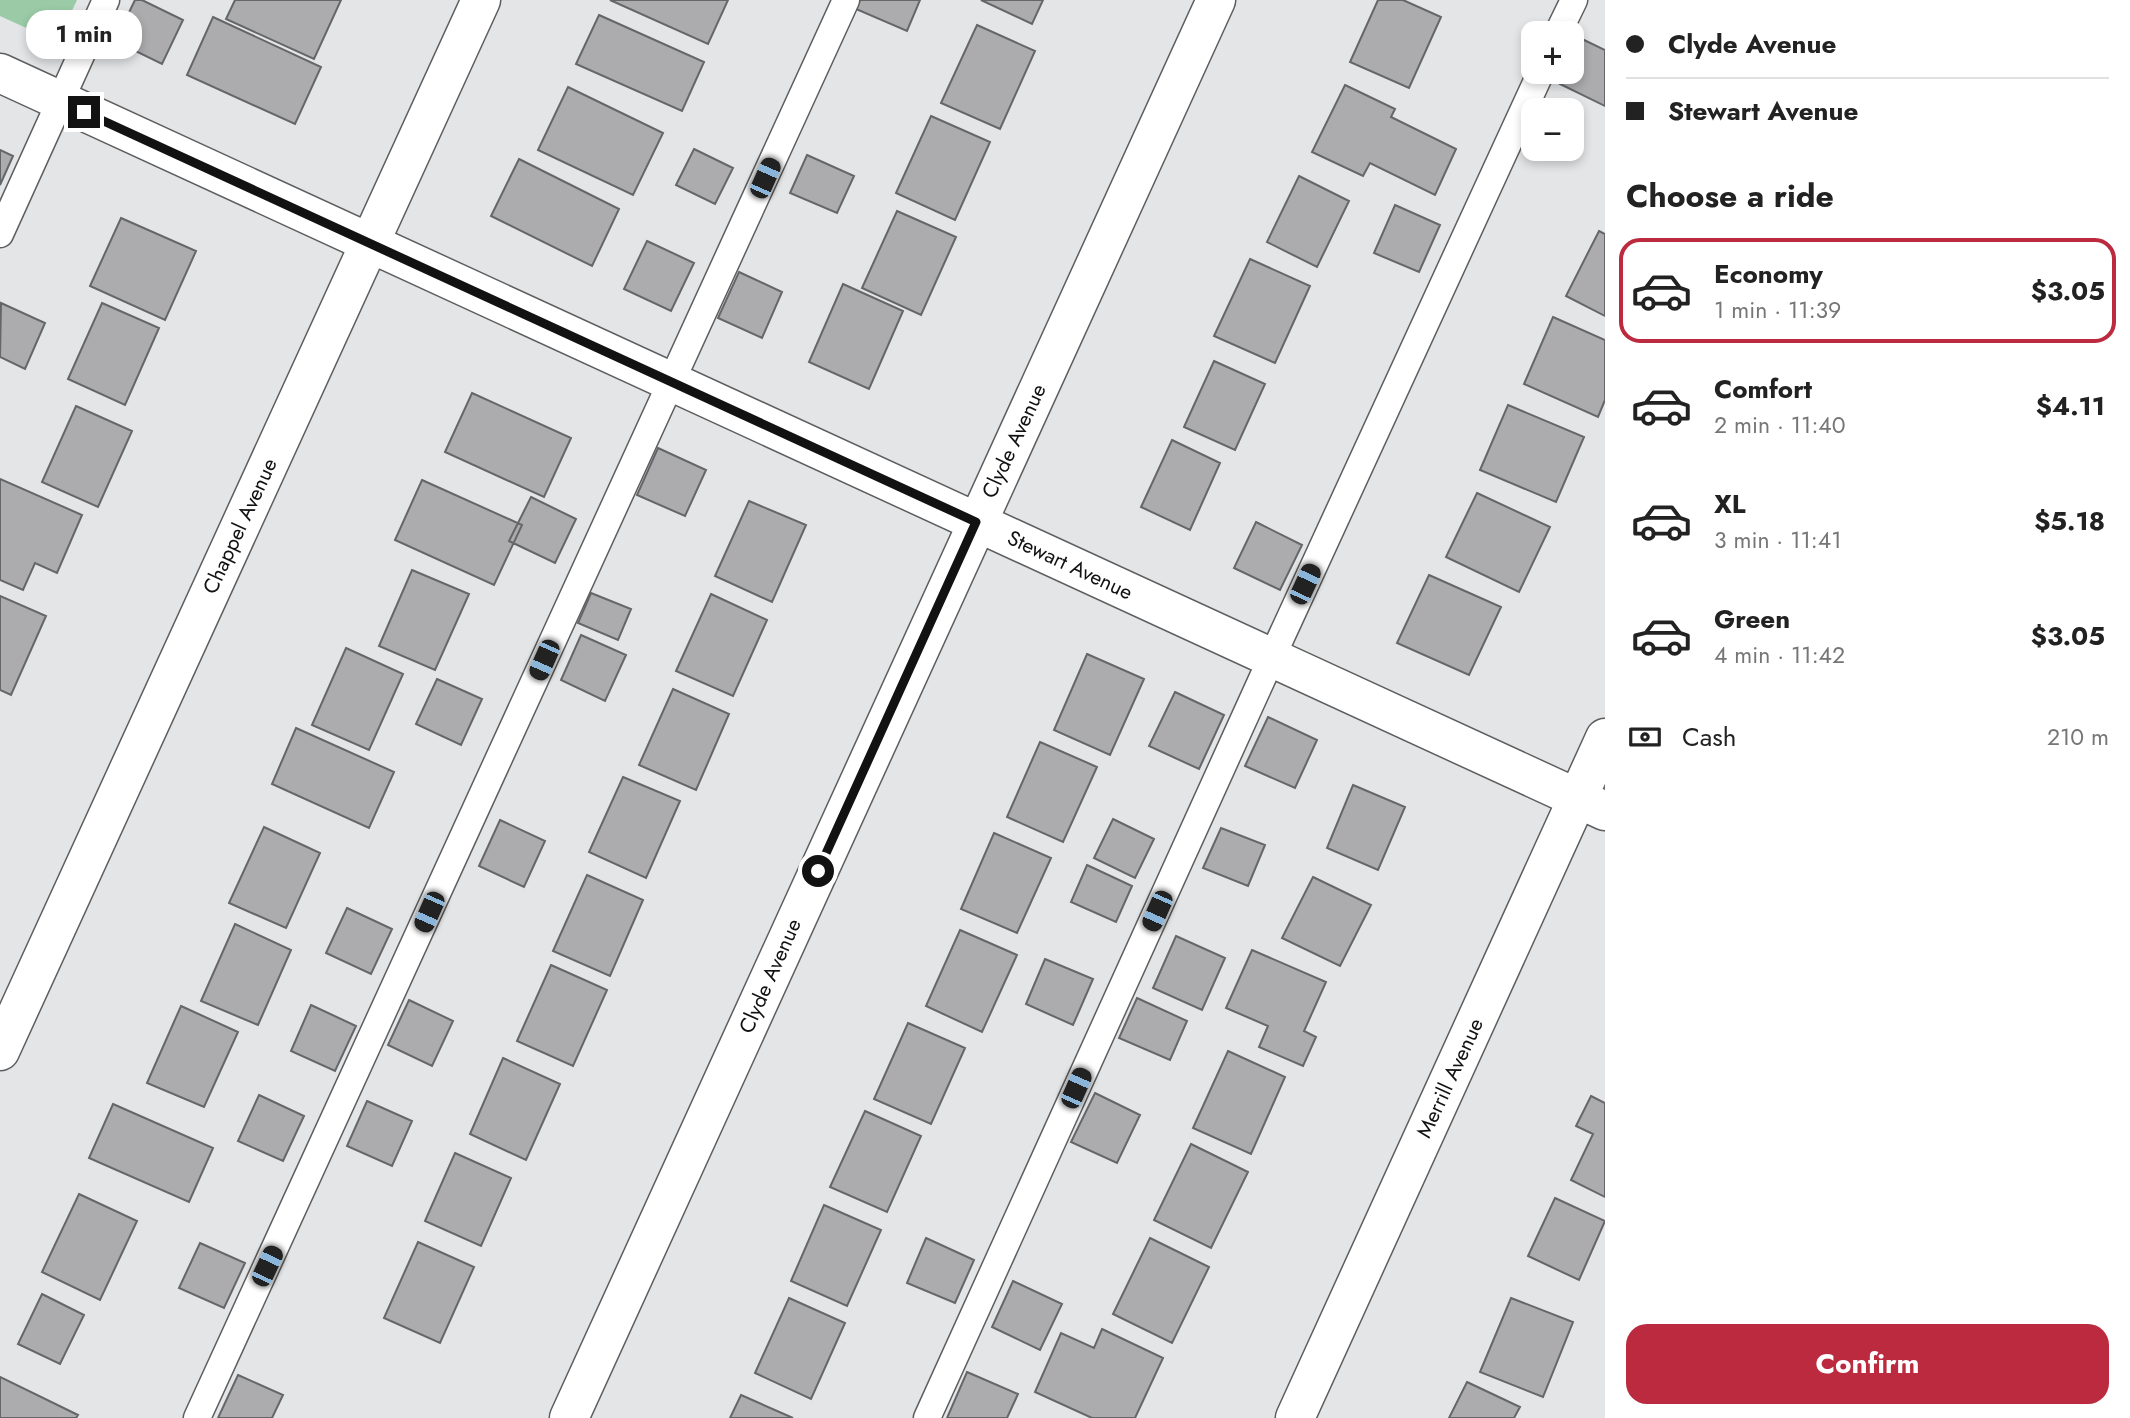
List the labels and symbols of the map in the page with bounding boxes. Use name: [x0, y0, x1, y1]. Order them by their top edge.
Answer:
callout: 1 min: [26, 10, 142, 60]
route end: [68, 96, 100, 128]
car: [747, 155, 784, 201]
street label: Clyde Avenue: [974, 379, 1054, 503]
street label: Chappel Avenue: [195, 453, 285, 599]
street label: Stewart Avenue: [1002, 523, 1138, 607]
car: [1287, 561, 1324, 607]
car: [526, 637, 563, 683]
route start: [802, 855, 834, 887]
car: [1139, 888, 1176, 934]
car: [411, 889, 448, 935]
street label: Clyde Avenue: [731, 914, 809, 1038]
street label: Merrill Avenue: [1409, 1013, 1491, 1143]
car: [1058, 1065, 1095, 1111]
car: [249, 1243, 286, 1289]

